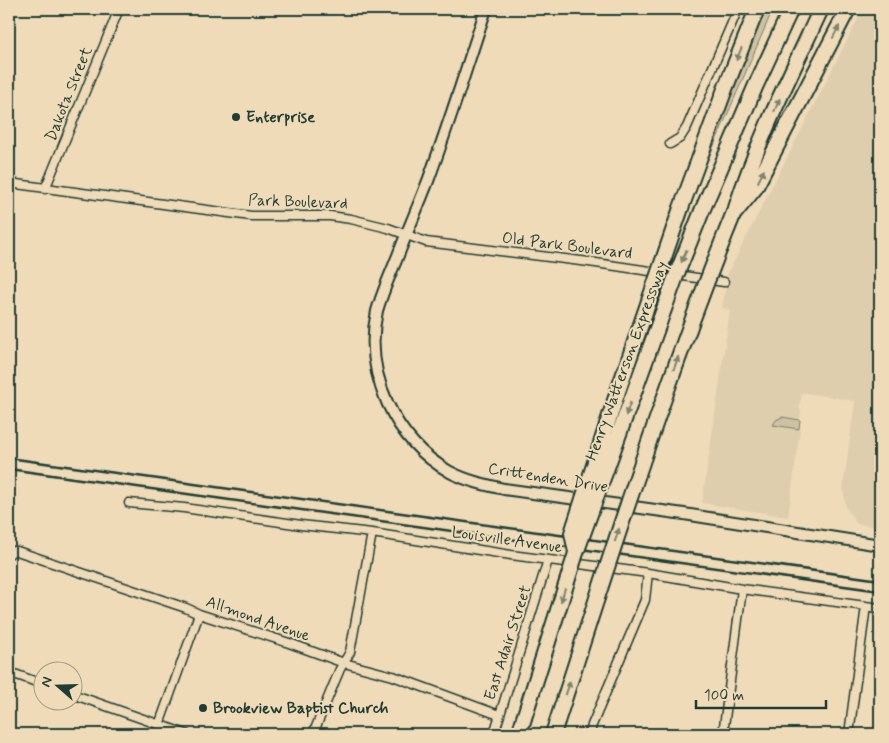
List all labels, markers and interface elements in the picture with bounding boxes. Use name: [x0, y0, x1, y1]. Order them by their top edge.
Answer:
one-way arrow: [832, 24, 840, 39]
street label: Dakota Street: [40, 43, 98, 144]
one-way arrow: [735, 47, 743, 62]
one-way arrow: [774, 98, 782, 112]
place label: Enterprise: [246, 107, 315, 128]
marker: Enterprise: [230, 111, 242, 123]
one-way arrow: [757, 169, 765, 183]
street label: Park Boulevard: [248, 190, 348, 214]
street label: Old Park Boulevard: [501, 228, 633, 264]
one-way arrow: [680, 249, 688, 263]
street label: Henry Watterson Expressway: [581, 258, 673, 464]
one-way arrow: [673, 355, 681, 370]
one-way arrow: [624, 402, 632, 417]
street label: Crittenden Drive: [486, 458, 610, 498]
street label: Louisville Avenue: [450, 522, 564, 558]
one-way arrow: [614, 527, 622, 542]
street label: East Adair Street: [480, 582, 537, 703]
one-way arrow: [558, 588, 566, 603]
street label: Allmond Avenue: [203, 591, 313, 647]
north arrow: [32, 660, 82, 710]
text: N: [37, 674, 57, 689]
scale bar: [696, 678, 826, 710]
one-way arrow: [565, 680, 572, 695]
text: 100 m: [704, 686, 744, 706]
place label: Brookview Baptist Church: [213, 698, 389, 719]
marker: Brookview Baptist Church: [197, 702, 209, 714]

